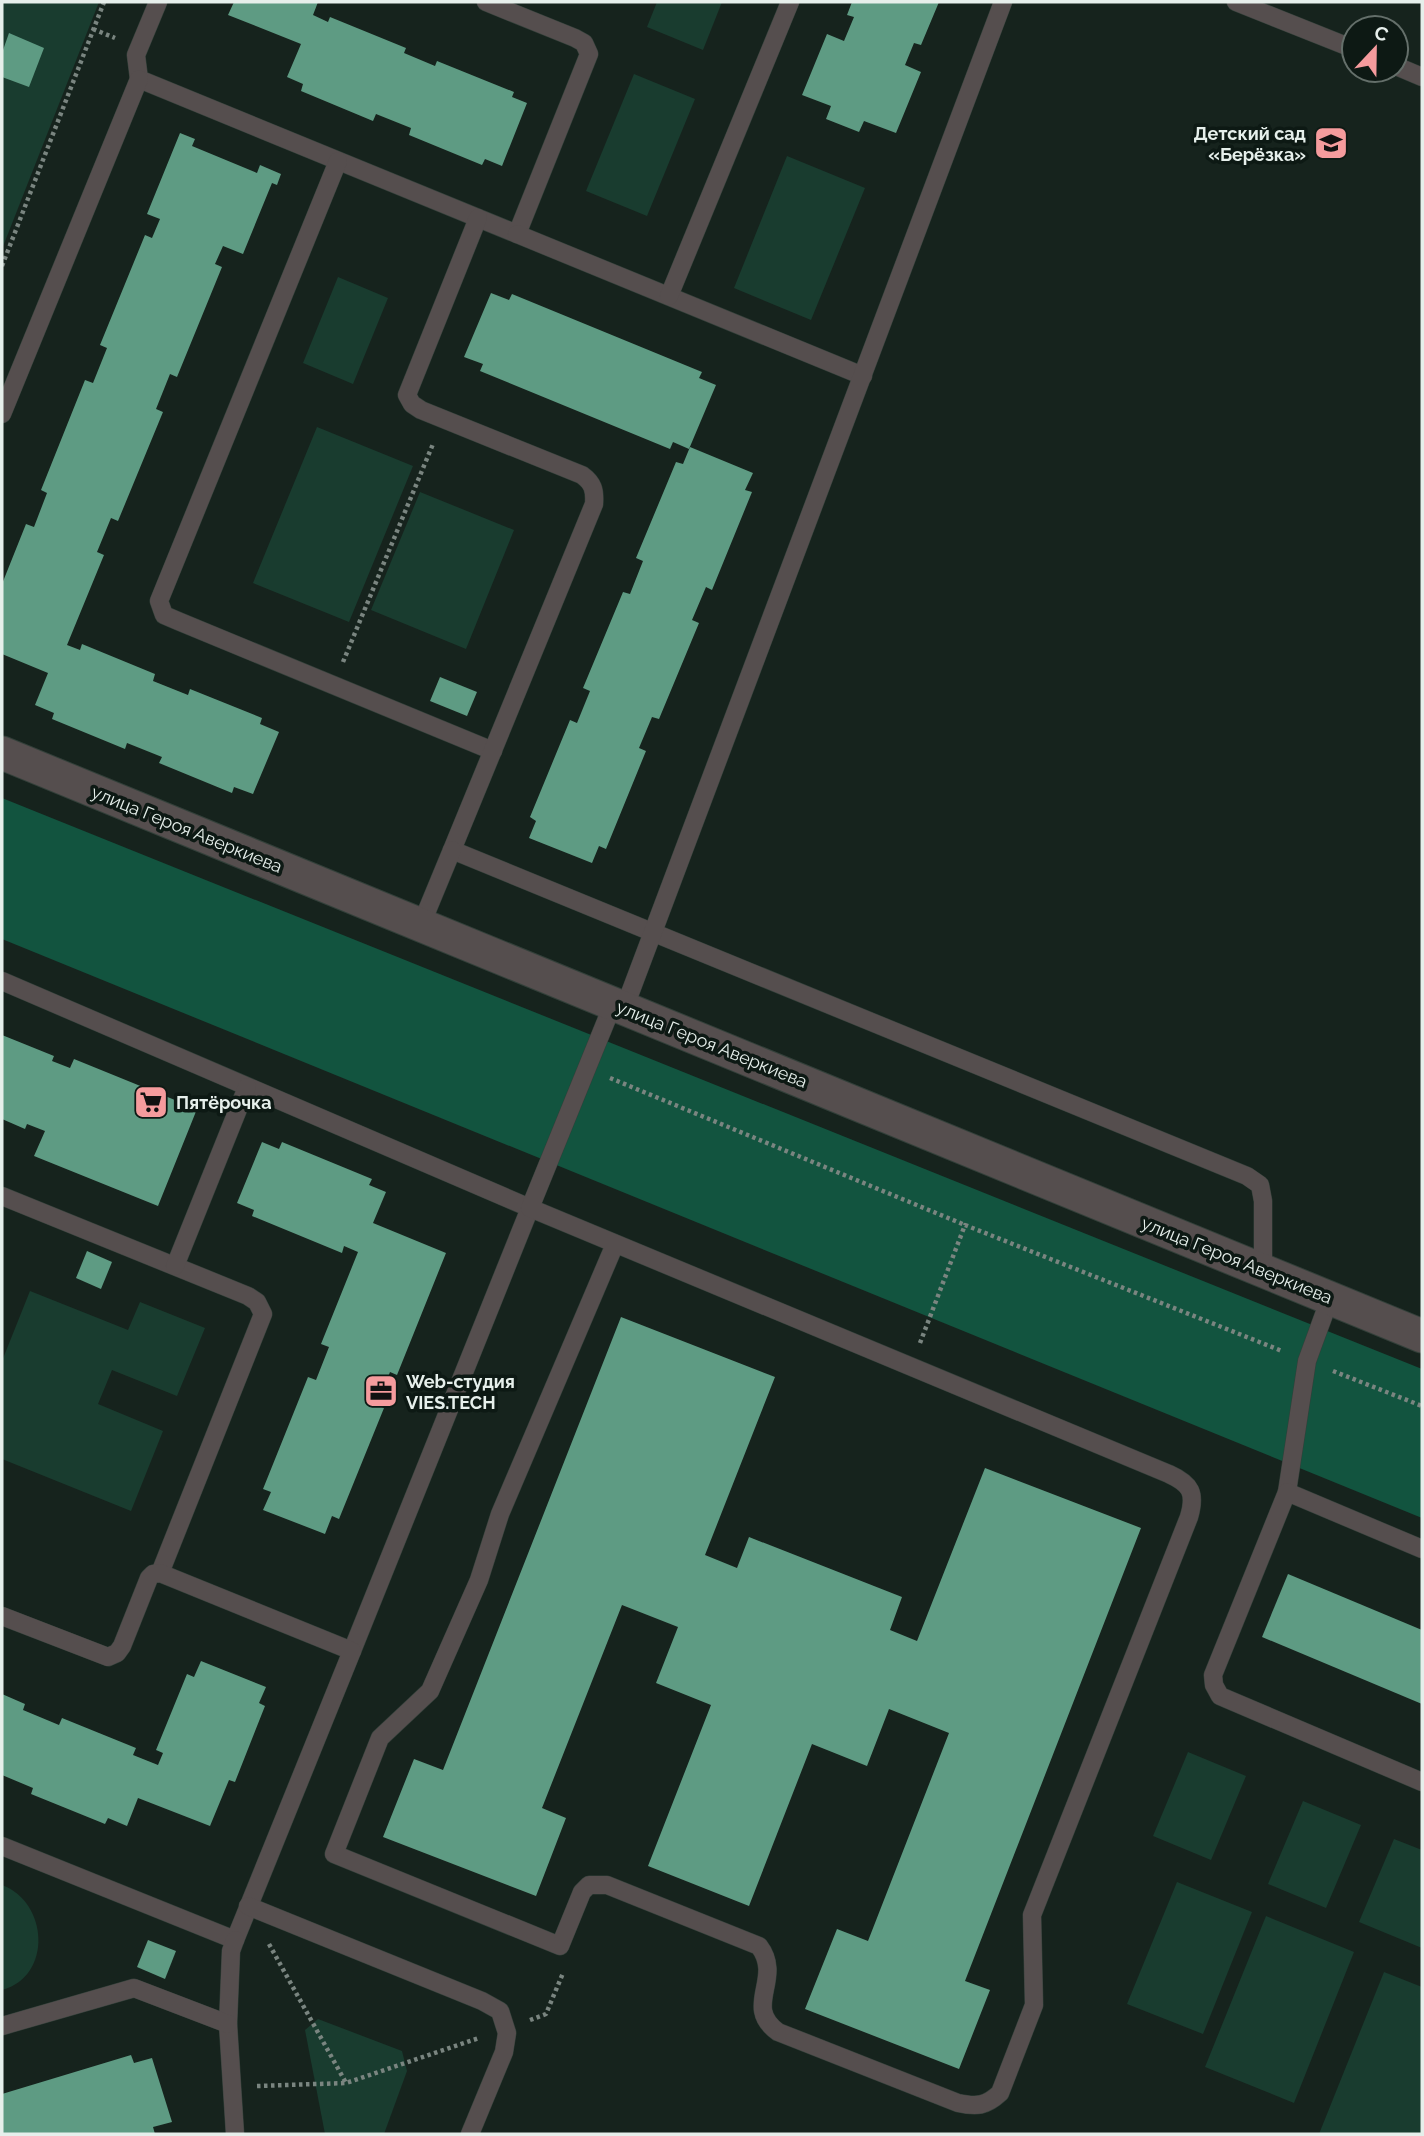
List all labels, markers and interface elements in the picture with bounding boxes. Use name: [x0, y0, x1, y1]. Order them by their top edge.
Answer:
north arrow: [1340, 14, 1410, 84]
text: С: [1371, 21, 1392, 46]
place label: Детский сад «Берёзка»: [1193, 123, 1306, 165]
school or university icon: Детский сад «Берёзка»: [1312, 124, 1350, 162]
street label: улица Героя Аверкиева: [88, 781, 286, 877]
street label: улица Героя Аверкиева: [613, 996, 811, 1092]
supermarket icon: Пятёрочка: [132, 1083, 170, 1121]
place label: Пятёрочка: [176, 1092, 272, 1113]
street label: улица Героя Аверкиева: [1138, 1212, 1336, 1308]
place label: Web-студия VIES.TECH: [406, 1371, 515, 1413]
office icon: Web-студия VIES.TECH: [362, 1372, 400, 1410]

